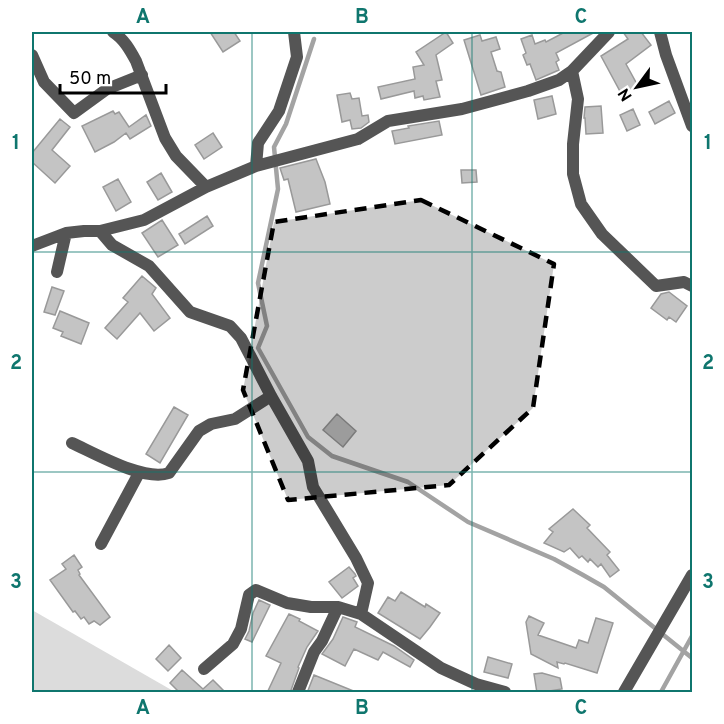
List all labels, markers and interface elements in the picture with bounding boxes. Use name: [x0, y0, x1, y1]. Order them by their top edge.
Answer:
text: A: [136, 5, 150, 31]
text: B: [355, 5, 369, 31]
text: C: [575, 5, 587, 31]
scale bar: [60, 57, 166, 95]
north arrow: [607, 57, 667, 117]
text: 50 m: [69, 68, 111, 91]
text: N: [615, 84, 638, 104]
text: 1: [12, 131, 20, 157]
text: 1: [704, 131, 712, 157]
text: 2: [10, 351, 22, 377]
text: 2: [702, 351, 714, 377]
text: 3: [10, 570, 22, 596]
text: 3: [702, 570, 714, 596]
text: A: [136, 696, 150, 722]
text: B: [355, 696, 369, 722]
text: C: [575, 696, 587, 722]

